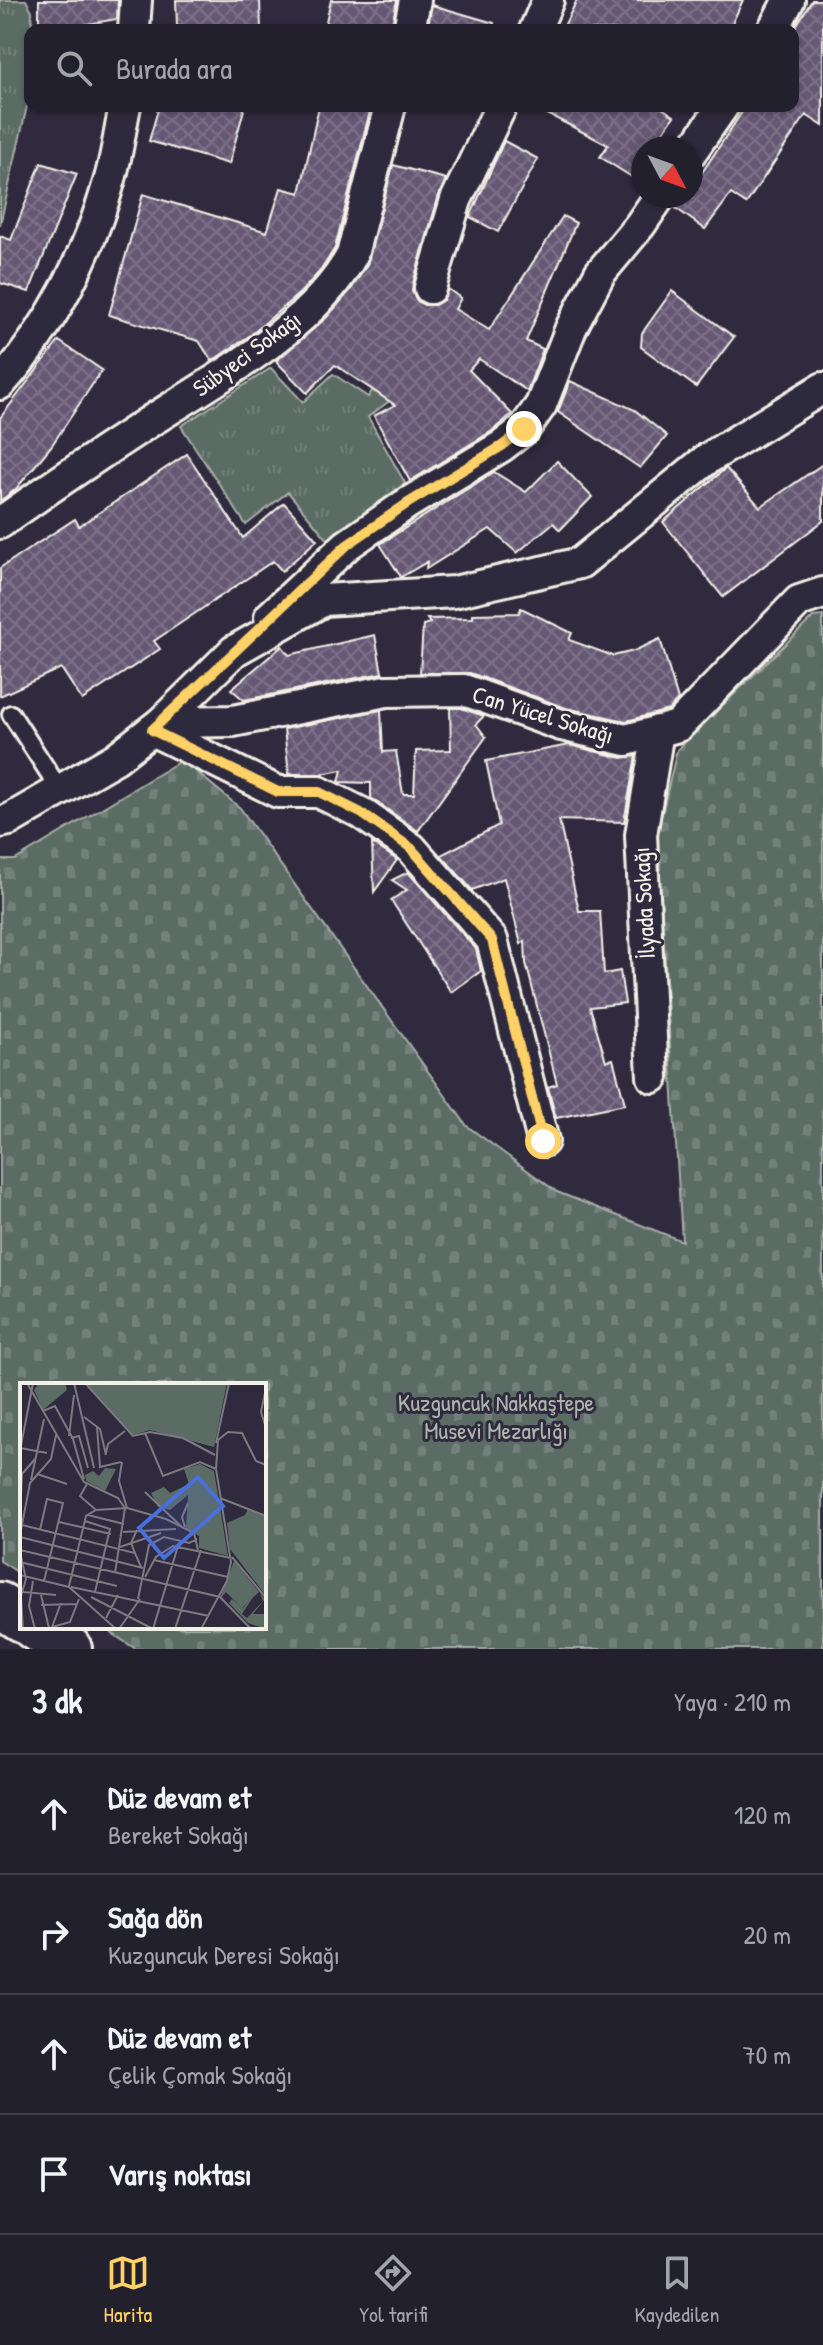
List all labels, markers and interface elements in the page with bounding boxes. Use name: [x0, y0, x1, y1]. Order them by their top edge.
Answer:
search box: [24, 24, 799, 112]
icon: search: [52, 46, 96, 90]
text: Burada ara: [116, 48, 232, 88]
north arrow: [631, 136, 703, 208]
street label: Sübyeci Sokağı: [186, 303, 307, 403]
route end: [506, 411, 542, 447]
street label: Can Yücel Sokağı: [469, 677, 618, 751]
street label: İlyada Sokağı: [624, 846, 662, 960]
route start: [525, 1123, 561, 1159]
inset map: [20, 1383, 266, 1629]
park label: Kuzguncuk Nakkaştepe Musevi Mezarlığı: [398, 1386, 595, 1446]
text: 3 dk: [32, 1678, 82, 1724]
text: Yaya · 210 m: [674, 1684, 791, 1719]
text: Düz devam et: [108, 1777, 251, 1817]
icon: ahead: [32, 1792, 76, 1836]
text: 120 m: [734, 1797, 791, 1832]
text: Bereket Sokağı: [108, 1817, 249, 1852]
text: Sağa dön: [108, 1897, 203, 1937]
icon: right: [32, 1912, 76, 1956]
text: 20 m: [744, 1917, 791, 1952]
text: Kuzguncuk Deresi Sokağı: [108, 1937, 340, 1972]
text: Düz devam et: [108, 2017, 251, 2057]
icon: ahead: [32, 2032, 76, 2076]
text: 70 m: [743, 2037, 791, 2072]
text: Çelik Çomak Sokağı: [108, 2057, 292, 2092]
icon: arrive: [32, 2152, 76, 2196]
text: Varış noktası: [108, 2154, 252, 2194]
tab: Harita: [104, 2251, 152, 2329]
tab: Yol tarifi: [359, 2251, 427, 2329]
tab: Kaydedilen: [635, 2251, 719, 2329]

